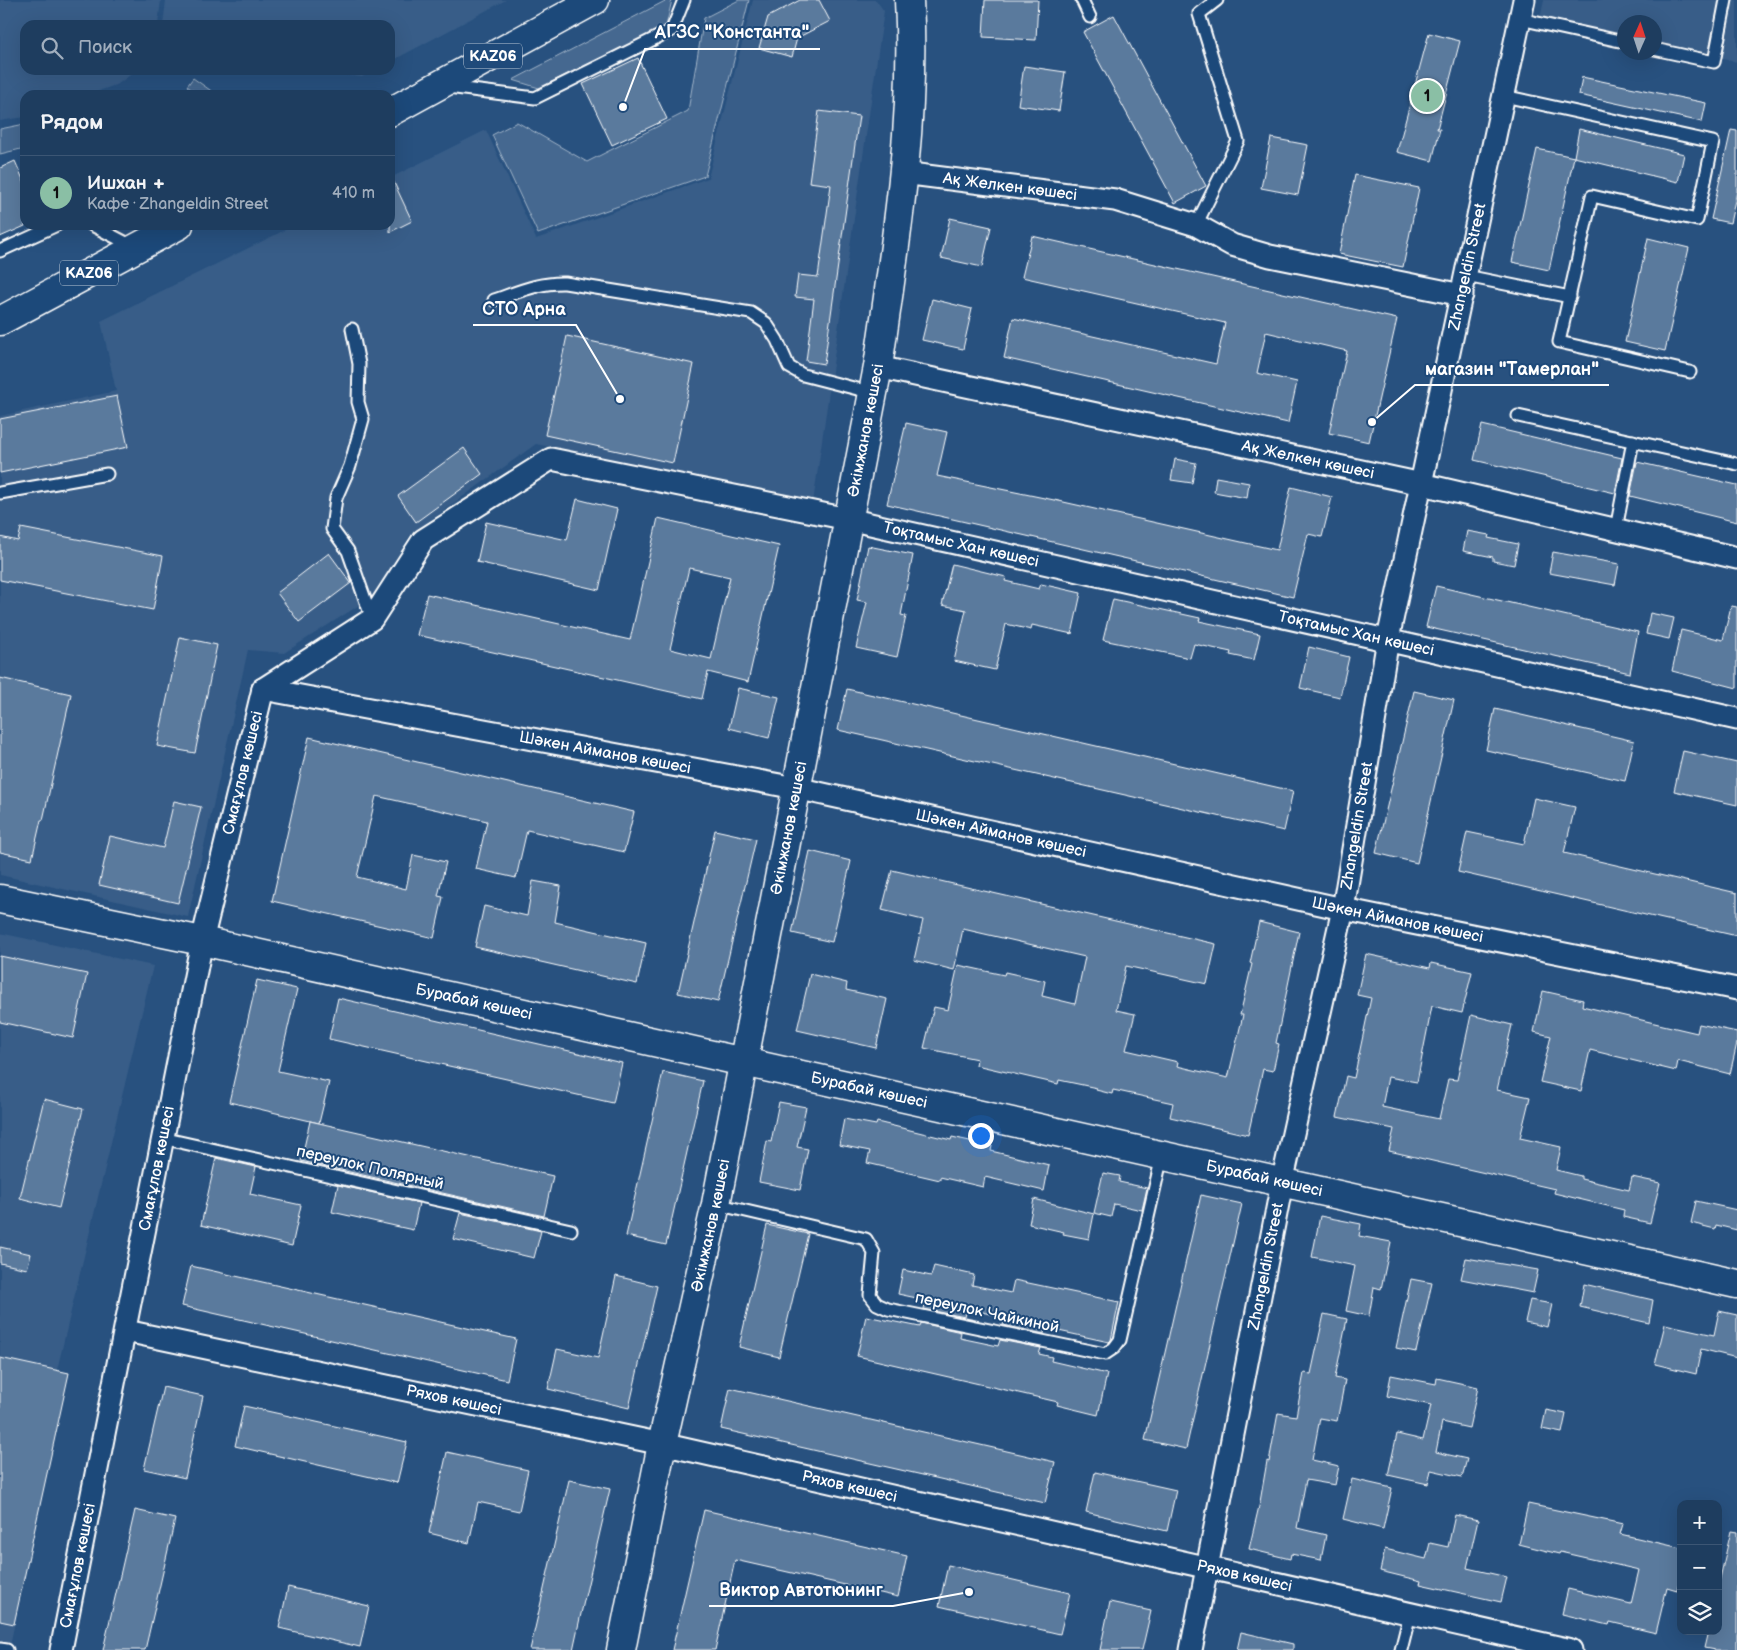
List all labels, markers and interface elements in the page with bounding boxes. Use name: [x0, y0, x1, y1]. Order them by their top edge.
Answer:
north arrow: [1617, 15, 1662, 60]
callout: АГЗС "Константа": [645, 16, 820, 49]
search box: [20, 20, 395, 75]
text: АГЗС "Константа": [654, 22, 809, 43]
icon: search: [38, 34, 66, 62]
text: Поиск: [78, 36, 132, 59]
road number: KАZ06: [464, 44, 522, 68]
pin: 1: [1411, 77, 1443, 115]
text: Рядом: [40, 110, 103, 135]
street label: Ақ Желкен көшесі: [941, 169, 1078, 205]
text: Ишхан +: [87, 172, 166, 195]
text: 1: [53, 184, 59, 203]
text: 410 m: [332, 184, 375, 203]
text: Кафе · Zhangeldin Street: [87, 195, 268, 214]
street label: Zhangeldin Street: [1444, 201, 1490, 333]
road number: KАZ06: [60, 260, 118, 286]
callout: СТО Арна: [473, 292, 576, 325]
text: СТО Арна: [482, 299, 566, 320]
callout: магазин "Тамерлан": [1415, 352, 1609, 385]
text: магазин "Тамерлан": [1425, 359, 1599, 380]
street label: Әкімжанов көшесі: [844, 363, 888, 499]
street label: Ақ Желкен көшесі: [1239, 436, 1376, 483]
street label: Тоқтамыс Хан көшесі: [881, 518, 1041, 571]
street label: Тоқтамыс Хан көшесі: [1276, 607, 1436, 660]
street label: Смағұлов көшесі: [219, 709, 267, 837]
street label: Шәкен Айманов көшесі: [518, 727, 693, 778]
street label: Әкімжанов көшесі: [767, 760, 811, 896]
street label: Zhangeldin Street: [1337, 760, 1377, 892]
street label: Шәкен Айманов көшесі: [914, 805, 1088, 861]
street label: Шәкен Айманов көшесі: [1310, 893, 1485, 947]
street label: Бурабай көшесі: [414, 980, 534, 1024]
street label: Бурабай көшесі: [809, 1068, 929, 1112]
street label: Смағұлов көшесі: [135, 1104, 178, 1232]
your location: [968, 1123, 994, 1149]
street label: переулок Полярный: [294, 1142, 446, 1194]
street label: Бурабай көшесі: [1204, 1156, 1325, 1201]
street label: Әкімжанов көшесі: [687, 1157, 734, 1294]
street label: Zhangeldin Street: [1244, 1201, 1287, 1332]
street label: переулок Чайкиной: [913, 1288, 1061, 1338]
street label: Ряхов көшесі: [404, 1381, 503, 1419]
street label: Ряхов көшесі: [800, 1466, 899, 1507]
map controls: [1677, 1500, 1722, 1635]
button: +: [1677, 1500, 1722, 1545]
street label: Смағұлов көшесі: [56, 1502, 99, 1630]
button: −: [1677, 1545, 1722, 1590]
street label: Ряхов көшесі: [1195, 1556, 1294, 1596]
callout: Виктор Автотюнинг: [709, 1573, 893, 1606]
text: Виктор Автотюнинг: [719, 1580, 883, 1601]
button: layers: [1677, 1590, 1722, 1635]

